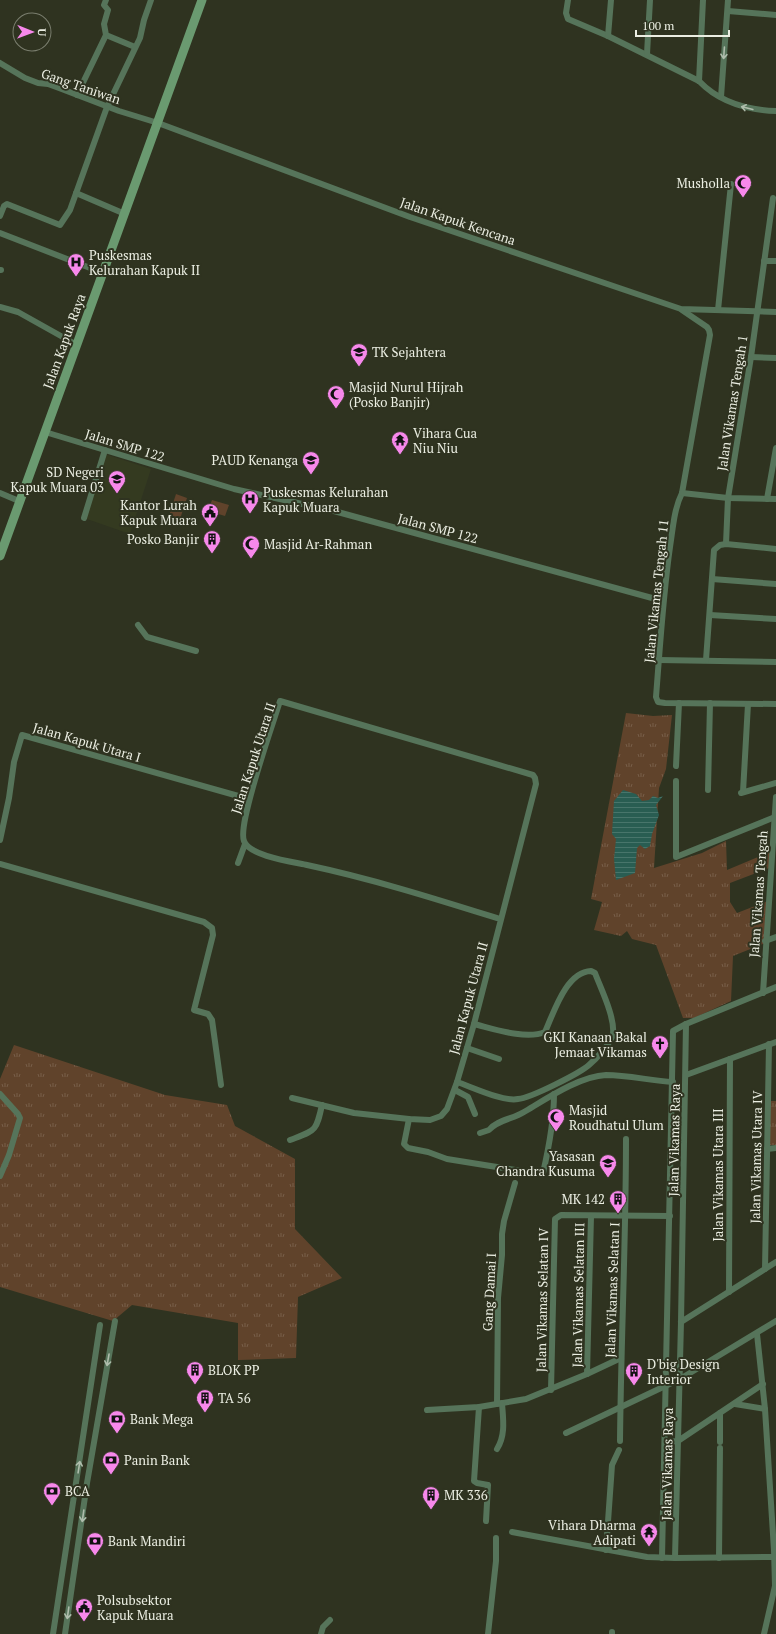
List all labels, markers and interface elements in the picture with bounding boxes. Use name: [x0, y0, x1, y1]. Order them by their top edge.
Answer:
north arrow: [12, 12, 52, 52]
scale bar: [636, 12, 729, 38]
text: 100 m: [642, 18, 675, 33]
text: U: [35, 28, 49, 36]
one-way arrow: [721, 46, 728, 59]
street label: Gang Taniwan: [39, 64, 123, 108]
one-way arrow: [741, 104, 754, 112]
mosque icon: Musholla: [733, 173, 753, 198]
place label: Musholla: [676, 174, 730, 192]
street label: Jalan Kapuk Kencana: [398, 193, 519, 249]
place label: Puskesmas Kelurahan Kapuk II: [89, 246, 200, 279]
hospital icon: Puskesmas Kelurahan Kapuk II: [66, 252, 86, 277]
street label: Jalan Kapuk Raya: [38, 291, 90, 391]
street label: Jalan Vikamas Tengah 1: [712, 334, 752, 472]
school or university icon: TK Sejahtera: [349, 342, 369, 367]
place label: TK Sejahtera: [372, 343, 446, 361]
place label: Masjid Nurul Hijrah (Posko Banjir): [349, 378, 464, 411]
mosque icon: Masjid Nurul Hijrah (Posko Banjir): [326, 384, 346, 409]
street label: Jalan SMP 122: [83, 424, 167, 466]
place label: Vihara Cua Niu Niu: [413, 424, 478, 457]
temple icon: Vihara Cua Niu Niu: [390, 430, 410, 455]
school or university icon: PAUD Kenanga: [301, 450, 321, 475]
place label: PAUD Kenanga: [211, 451, 298, 469]
place label: SD Negeri Kapuk Muara 03: [10, 463, 104, 496]
school or university icon: SD Negeri Kapuk Muara 03: [107, 469, 127, 494]
place label: Puskesmas Kelurahan Kapuk Muara: [263, 483, 389, 516]
hospital icon: Puskesmas Kelurahan Kapuk Muara: [240, 489, 260, 514]
place label: Kantor Lurah Kapuk Muara: [120, 496, 197, 529]
public building icon: Kantor Lurah Kapuk Muara: [200, 502, 220, 527]
street label: Jalan SMP 122: [396, 509, 480, 547]
street label: Jalan Vikamas Tengah 11: [640, 518, 672, 664]
building icon: Posko Banjir: [202, 529, 222, 554]
place label: Posko Banjir: [127, 530, 199, 548]
mosque icon: Masjid Ar-Rahman: [241, 534, 261, 559]
place label: Masjid Ar-Rahman: [264, 535, 372, 553]
street label: Jalan Kapuk Utara II: [227, 700, 279, 816]
street label: Jalan Kapuk Utara I: [31, 718, 143, 766]
street label: Jalan Vikamas Tengah: [745, 830, 771, 958]
street label: Jalan Kapuk Utara II: [444, 940, 492, 1056]
place label: GKI Kanaan Bakal Jemaat Vikamas: [543, 1028, 647, 1061]
church icon: GKI Kanaan Bakal Jemaat Vikamas: [650, 1034, 670, 1059]
street label: Jalan Vikamas Raya: [664, 1083, 684, 1196]
street label: Jalan Vikamas Utara IV: [746, 1090, 766, 1224]
place label: Masjid Roudhatul Ulum: [569, 1101, 664, 1134]
mosque icon: Masjid Roudhatul Ulum: [546, 1107, 566, 1132]
street label: Jalan Vikamas Utara III: [709, 1108, 727, 1242]
place label: Yasasan Chandra Kusuma: [496, 1147, 595, 1180]
school or university icon: Yasasan Chandra Kusuma: [598, 1153, 618, 1178]
building icon: MK 142: [608, 1189, 628, 1214]
place label: MK 142: [561, 1190, 605, 1208]
street label: Jalan Vikamas Selatan I: [601, 1222, 623, 1358]
street label: Jalan Vikamas Selatan III: [568, 1223, 588, 1367]
street label: Jalan Vikamas Selatan IV: [532, 1228, 552, 1372]
street label: Gang Damai I: [478, 1252, 500, 1332]
one-way arrow: [104, 1353, 112, 1366]
place label: D'big Design Interior: [647, 1355, 720, 1388]
building icon: BLOK PP: [185, 1360, 205, 1385]
place label: BLOK PP: [208, 1361, 260, 1379]
building icon: D'big Design Interior: [624, 1361, 644, 1386]
building icon: TA 56: [195, 1388, 215, 1413]
place label: TA 56: [218, 1389, 251, 1407]
street label: Jalan Vikamas Raya: [657, 1407, 677, 1520]
bank icon: Bank Mega: [107, 1409, 127, 1434]
place label: Bank Mega: [130, 1410, 194, 1428]
bank icon: Panin Bank: [101, 1450, 121, 1475]
place label: Panin Bank: [124, 1451, 190, 1469]
one-way arrow: [75, 1461, 83, 1474]
bank icon: BCA: [42, 1481, 62, 1506]
place label: BCA: [65, 1482, 90, 1500]
building icon: MK 336: [421, 1485, 441, 1510]
place label: MK 336: [444, 1486, 488, 1504]
one-way arrow: [78, 1509, 86, 1522]
place label: Vihara Dharma Adipati: [548, 1516, 636, 1549]
temple icon: Vihara Dharma Adipati: [639, 1522, 659, 1547]
bank icon: Bank Mandiri: [85, 1531, 105, 1556]
place label: Bank Mandiri: [108, 1532, 186, 1550]
place label: Polsubsektor Kapuk Muara: [97, 1591, 174, 1624]
public building icon: Polsubsektor Kapuk Muara: [74, 1597, 94, 1622]
one-way arrow: [64, 1606, 72, 1619]

